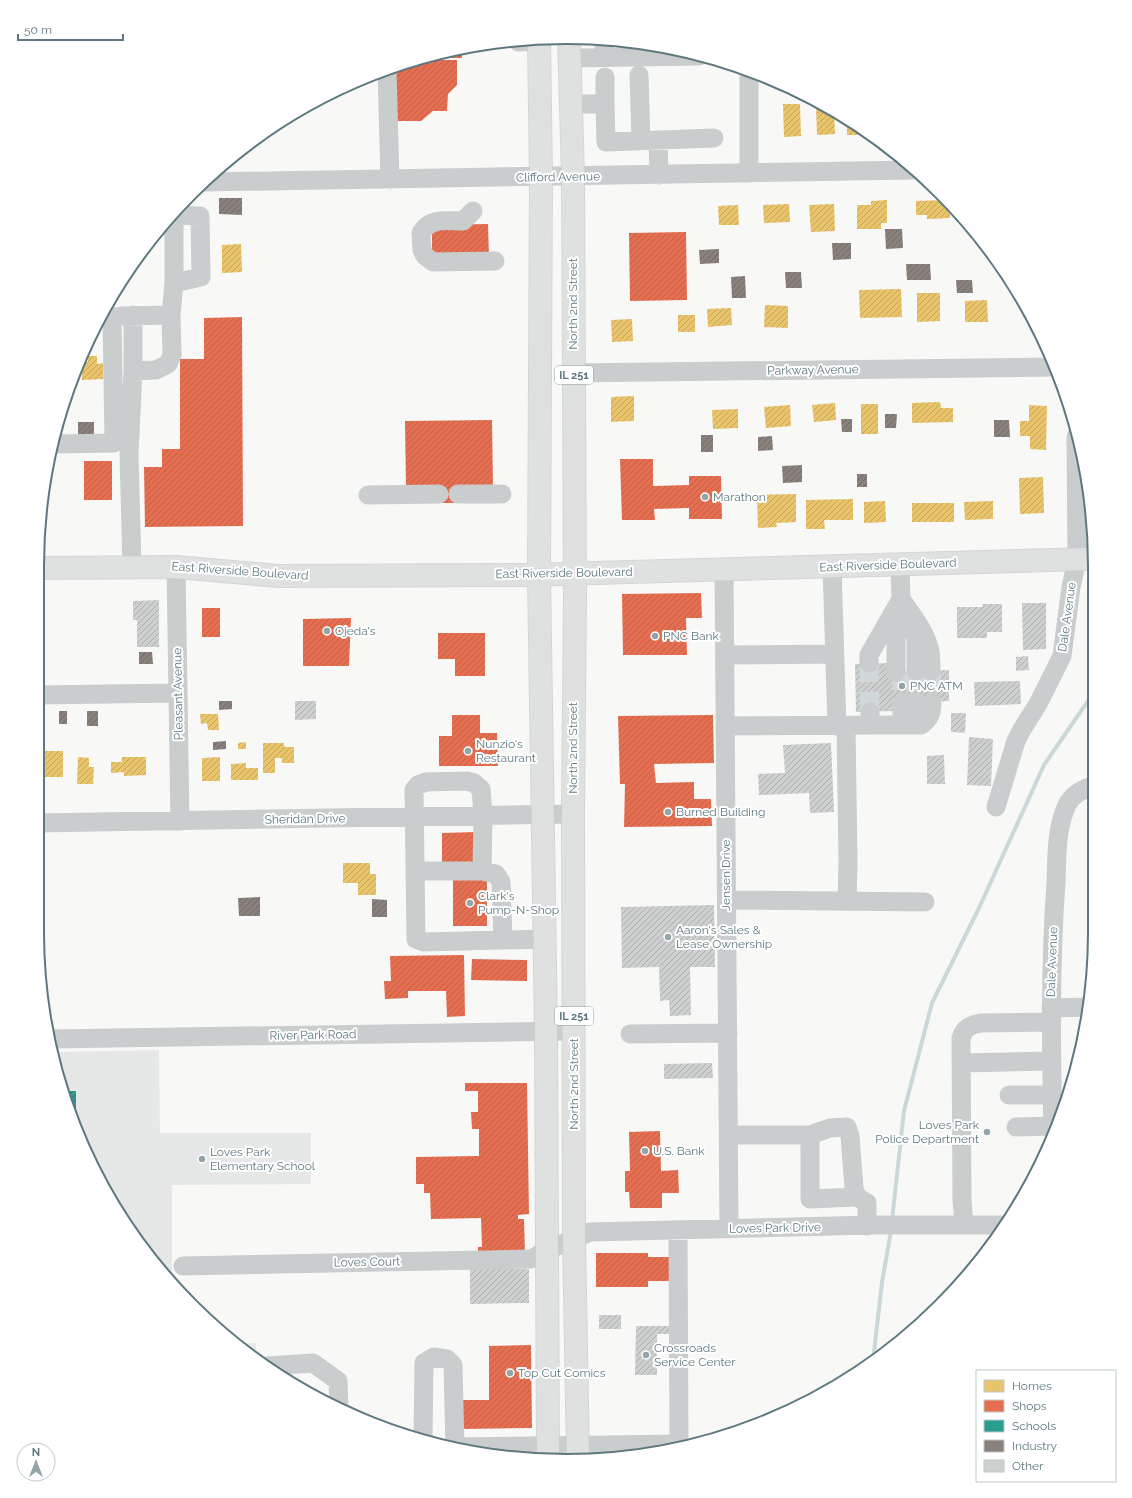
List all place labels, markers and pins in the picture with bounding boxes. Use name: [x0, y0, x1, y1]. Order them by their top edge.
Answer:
place label: Marathon: [713, 490, 766, 504]
marker: Marathon: [700, 492, 710, 502]
place label: Ojeda's: [335, 624, 376, 638]
marker: Ojeda's: [322, 626, 332, 636]
place label: PNC Bank: [663, 629, 720, 643]
marker: PNC Bank: [650, 631, 660, 641]
place label: PNC ATM: [910, 679, 963, 693]
marker: PNC ATM: [897, 681, 907, 691]
place label: Nunzio's Restaurant: [476, 737, 536, 765]
marker: Nunzio's Restaurant: [463, 746, 473, 756]
place label: Burned Building: [676, 805, 765, 819]
marker: Burned Building: [663, 807, 673, 817]
place label: Clark's Pump-N-Shop: [478, 889, 559, 917]
marker: Clark's Pump-N-Shop: [465, 898, 475, 908]
place label: Aaron's Sales & Lease Ownership: [676, 923, 772, 951]
marker: Aaron's Sales & Lease Ownership: [663, 932, 673, 942]
place label: Loves Park Police Department: [875, 1118, 980, 1146]
marker: Loves Park Police Department: [982, 1127, 992, 1137]
place label: U.S. Bank: [653, 1144, 705, 1158]
place label: Loves Park Elementary School: [210, 1145, 316, 1173]
marker: U.S. Bank: [640, 1146, 650, 1156]
marker: Loves Park Elementary School: [197, 1154, 207, 1164]
place label: Crossroads Service Center: [654, 1341, 736, 1369]
marker: Crossroads Service Center: [641, 1350, 651, 1360]
place label: Top Cut Comics: [518, 1366, 606, 1380]
marker: Top Cut Comics: [505, 1368, 515, 1378]

